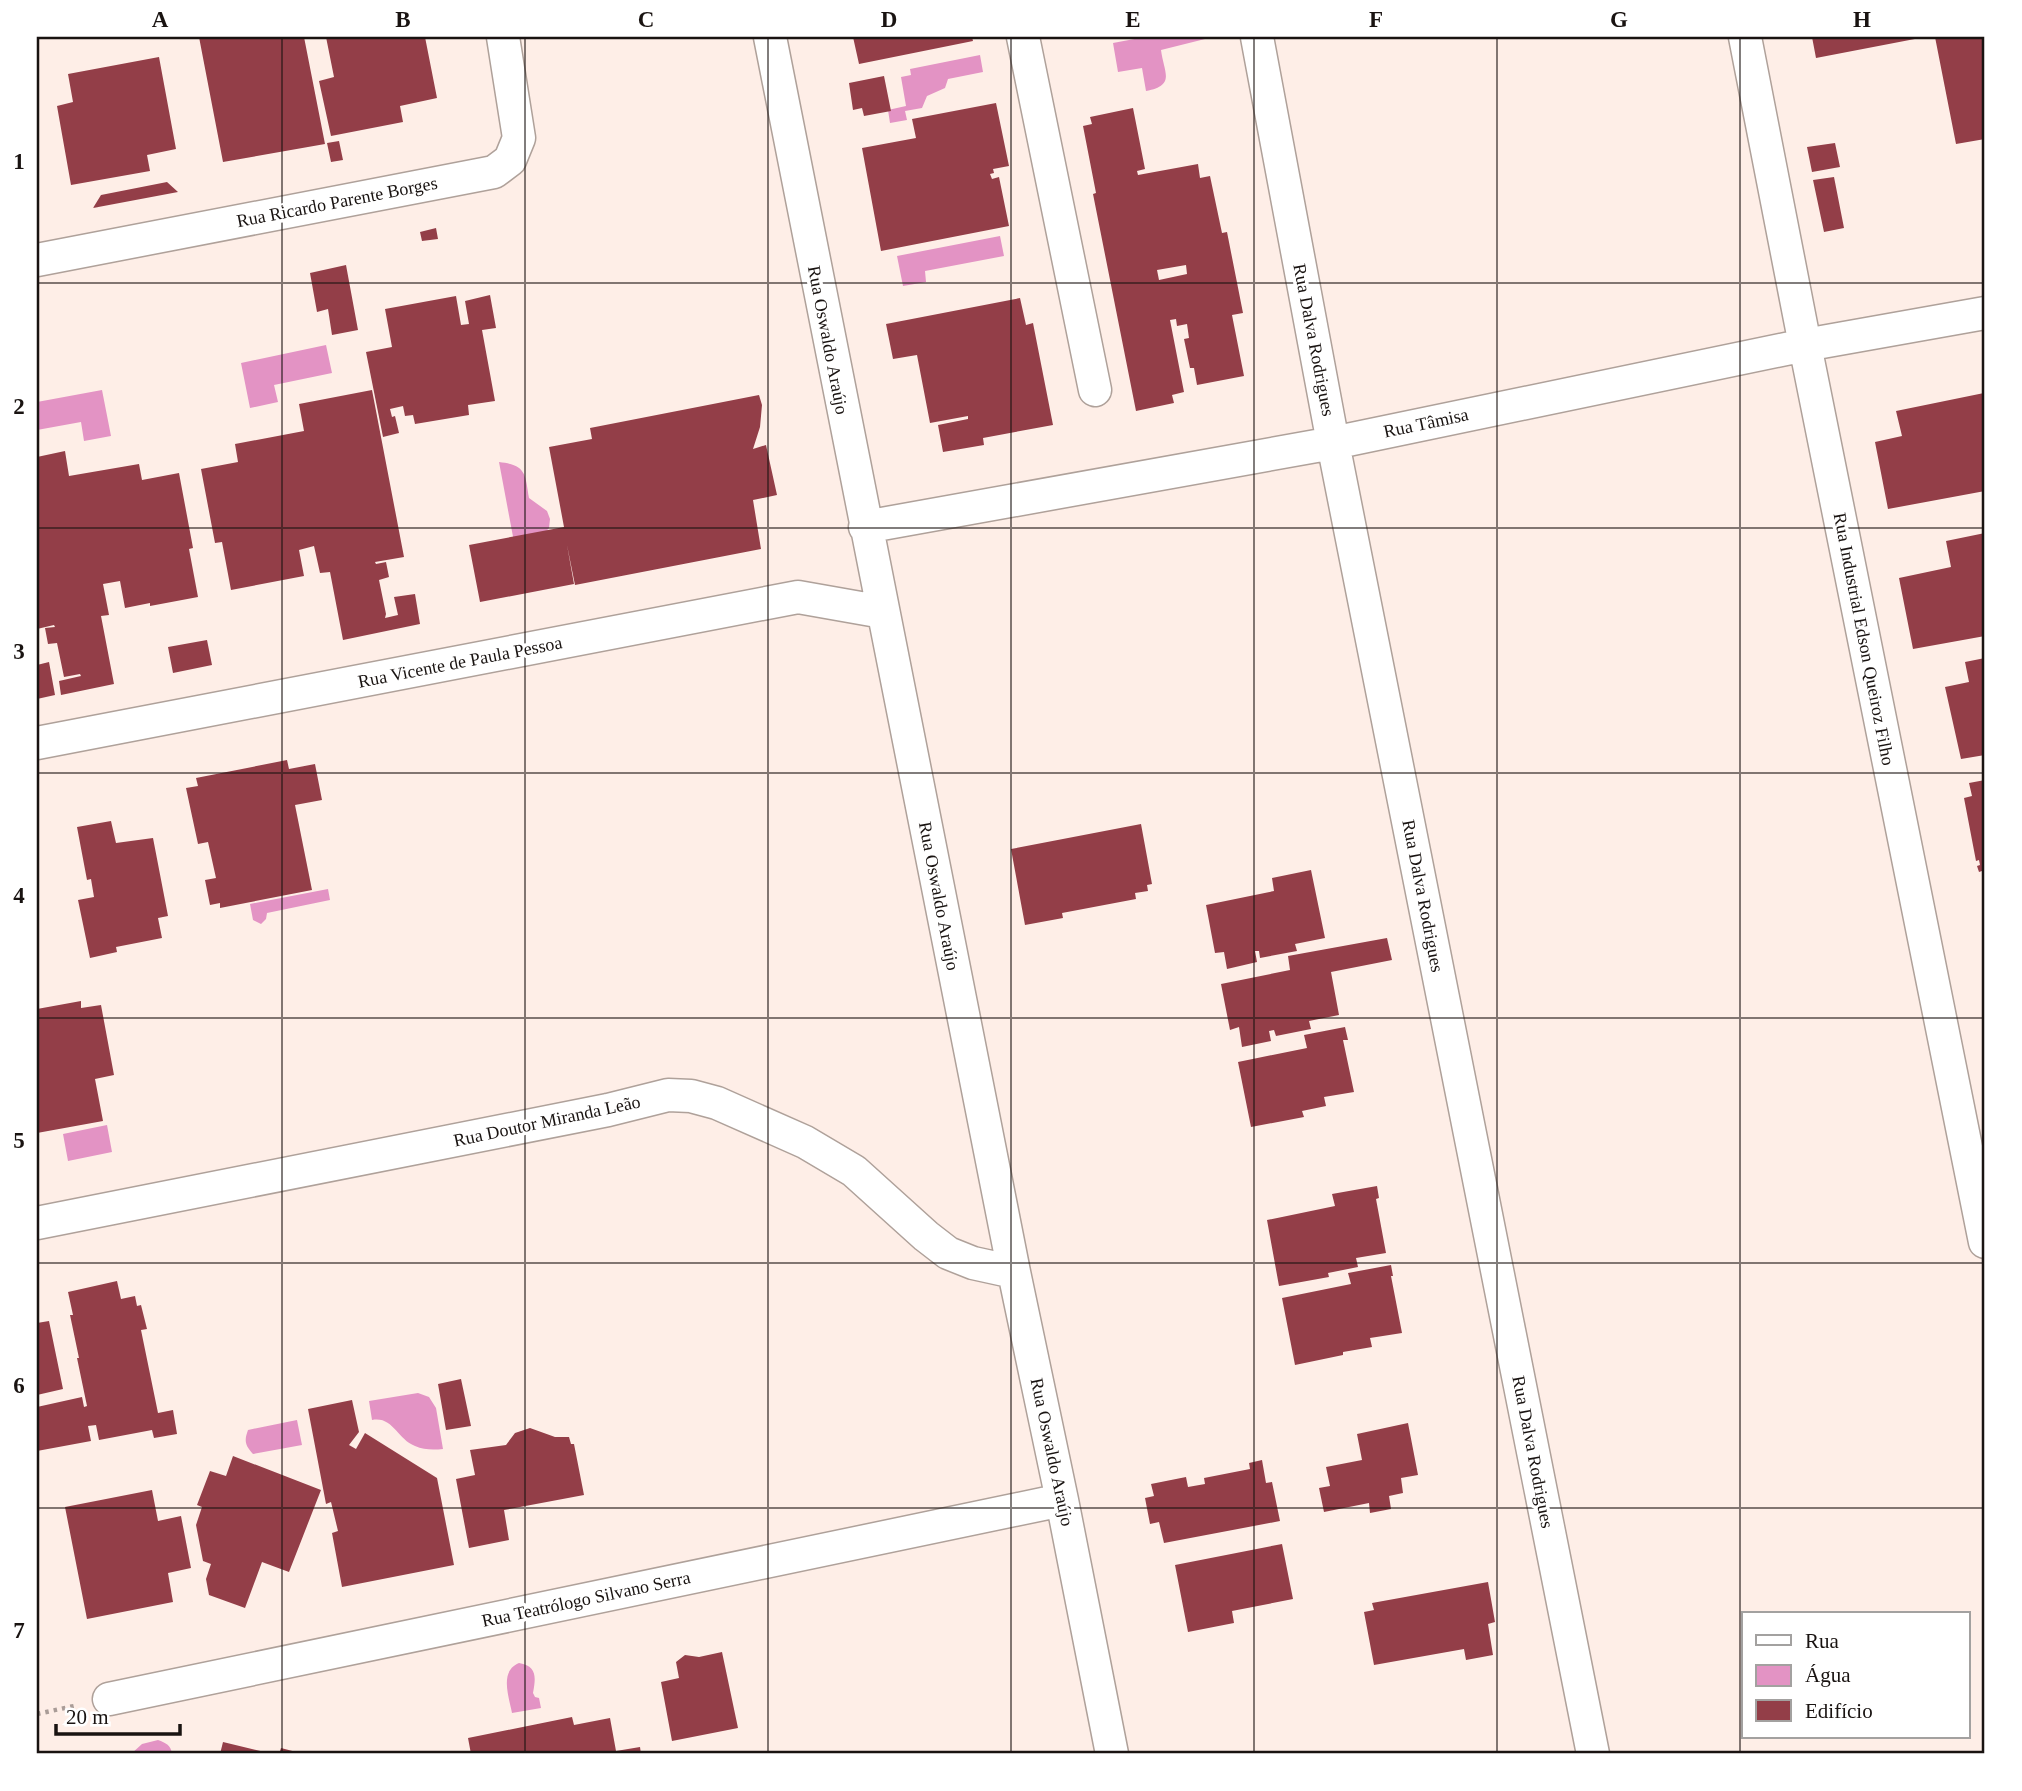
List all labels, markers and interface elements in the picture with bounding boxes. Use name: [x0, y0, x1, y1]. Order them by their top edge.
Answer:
text: A: [152, 7, 169, 32]
text: B: [395, 7, 411, 32]
text: C: [638, 7, 654, 32]
text: D: [881, 7, 897, 32]
text: E: [1125, 7, 1141, 32]
text: F: [1369, 7, 1383, 32]
text: G: [1610, 7, 1628, 32]
text: H: [1853, 7, 1871, 32]
text: 1: [13, 149, 25, 174]
street label: Rua Ricardo Parente Borges: [235, 173, 439, 231]
street label: Rua Dalva Rodrigues: [1289, 262, 1339, 418]
street label: Rua Oswaldo Araújo: [804, 264, 852, 416]
text: 2: [13, 394, 25, 419]
street label: Rua Tâmisa: [1382, 404, 1470, 442]
street label: Rua Industrial Edson Queiroz Filho: [1830, 511, 1898, 767]
street label: Rua Vicente de Paula Pessoa: [356, 632, 564, 692]
text: 3: [13, 639, 25, 664]
street label: Rua Dalva Rodrigues: [1398, 818, 1448, 974]
street label: Rua Oswaldo Araújo: [915, 820, 963, 972]
text: 4: [13, 883, 25, 908]
street label: Rua Doutor Miranda Leão: [452, 1091, 642, 1151]
text: 5: [13, 1128, 25, 1153]
text: 6: [13, 1373, 25, 1398]
street label: Rua Dalva Rodrigues: [1508, 1374, 1558, 1530]
street label: Rua Oswaldo Araújo: [1027, 1376, 1077, 1528]
street label: Rua Teatrólogo Silvano Serra: [480, 1567, 692, 1631]
legend: [1742, 1612, 1969, 1738]
text: 7: [13, 1618, 25, 1643]
text: Rua: [1805, 1629, 1840, 1653]
text: Água: [1805, 1663, 1851, 1687]
scale bar: [56, 1693, 180, 1737]
text: Edifício: [1805, 1699, 1873, 1723]
text: 20 m: [66, 1705, 109, 1729]

